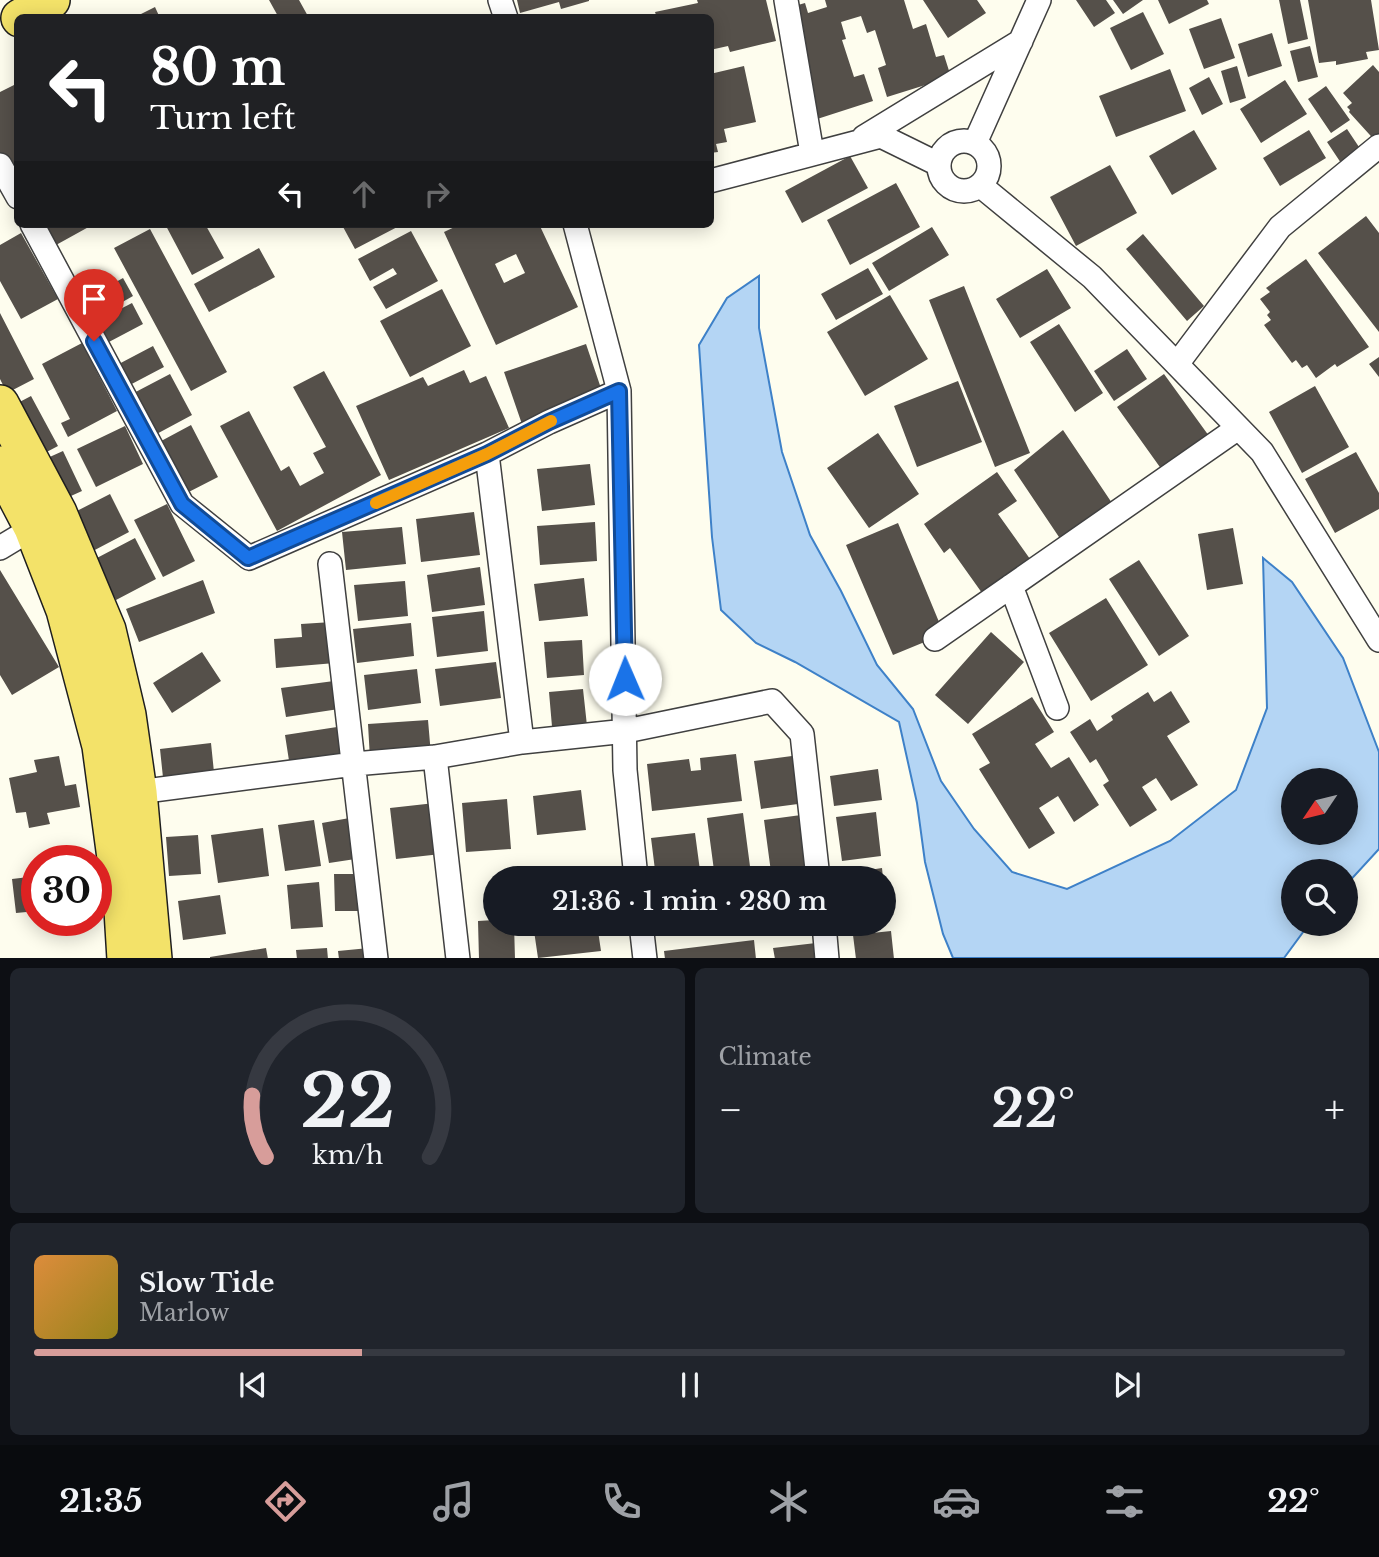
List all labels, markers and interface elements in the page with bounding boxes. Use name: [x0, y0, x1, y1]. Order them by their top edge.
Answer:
text: 80 m: [150, 37, 285, 98]
icon: left: [35, 42, 126, 133]
text: Turn left: [150, 98, 296, 138]
icon: left: [272, 175, 310, 213]
icon: ahead: [345, 175, 383, 213]
icon: right: [418, 175, 456, 213]
pin: [64, 269, 124, 341]
icon: arrive: [75, 280, 113, 318]
position arrow: [588, 642, 662, 716]
north arrow: [1281, 768, 1358, 845]
map controls: [1281, 768, 1358, 936]
speed limit sign: 30: [21, 845, 112, 936]
button: search: [1281, 859, 1358, 936]
text: 21:36 · 1 min · 280 m: [552, 885, 827, 917]
text: Climate: [719, 1043, 812, 1071]
text: 22: [300, 1056, 395, 1147]
text: 22°: [991, 1077, 1075, 1141]
text: −: [719, 1086, 743, 1133]
text: +: [1324, 1086, 1345, 1133]
text: km/h: [312, 1139, 383, 1170]
text: Slow Tide: [139, 1267, 275, 1299]
text: Marlow: [139, 1299, 229, 1327]
icon: previous: [234, 1366, 272, 1404]
icon: pause: [671, 1366, 709, 1404]
icon: next: [1108, 1366, 1146, 1404]
icon: directions: [261, 1477, 310, 1526]
icon: music: [429, 1477, 478, 1526]
icon: phone: [597, 1477, 646, 1526]
icon: climate: [764, 1477, 813, 1526]
icon: car: [932, 1477, 981, 1526]
icon: filters: [1100, 1477, 1149, 1526]
text: 21:35: [59, 1481, 143, 1521]
text: 22°: [1267, 1481, 1320, 1521]

